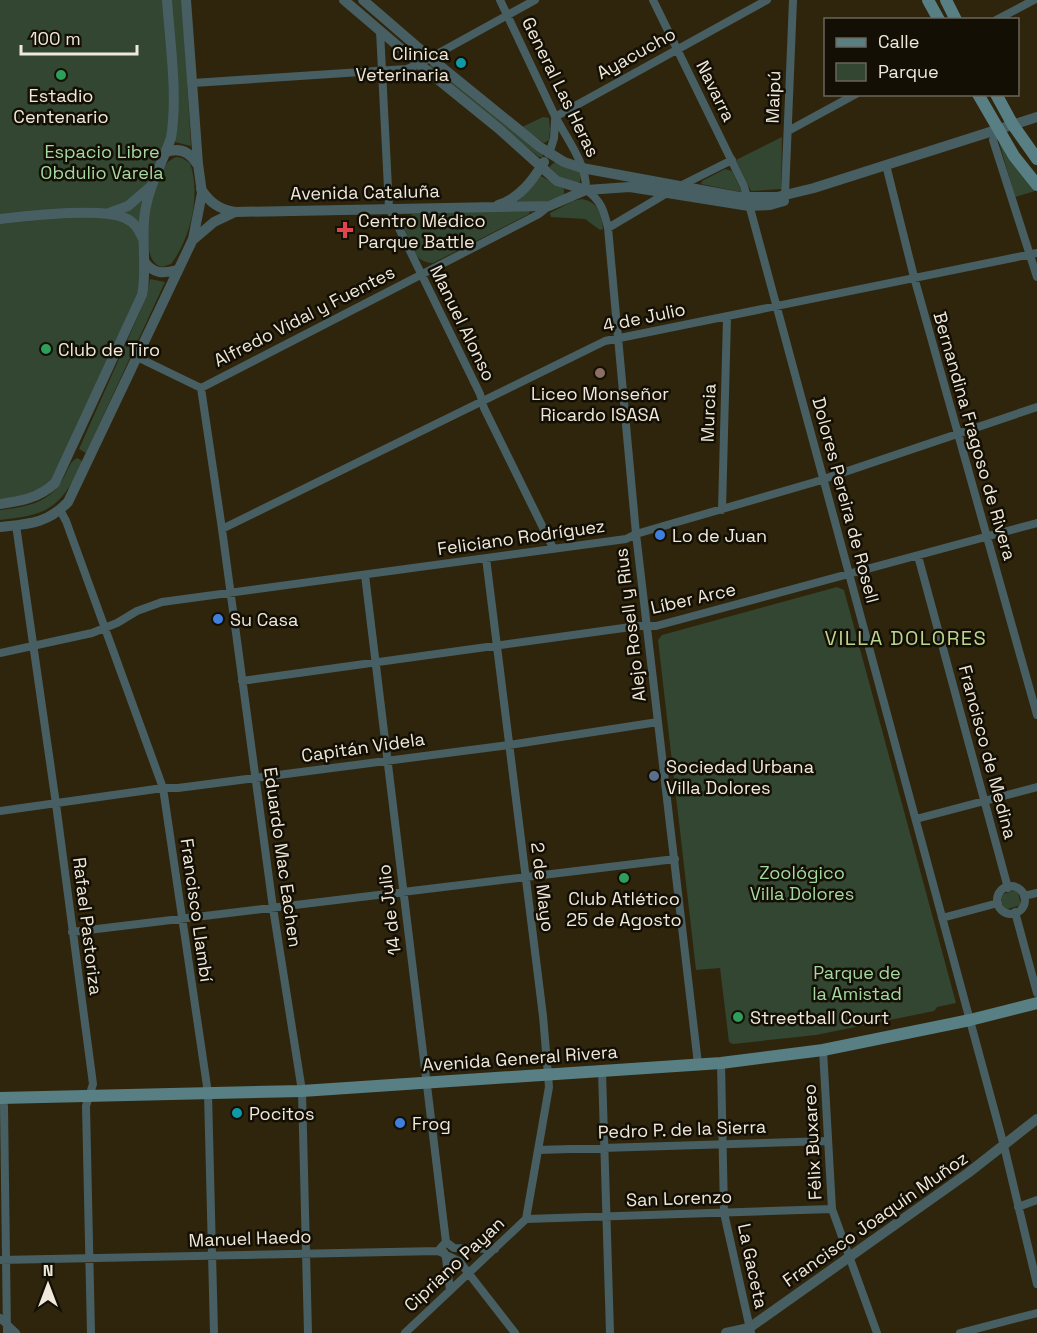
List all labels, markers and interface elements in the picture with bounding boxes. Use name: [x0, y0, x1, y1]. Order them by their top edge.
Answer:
street label: General Las Heras: [517, 13, 605, 161]
scale bar: [21, 18, 136, 56]
legend: [824, 18, 1019, 96]
street label: Ayacucho: [592, 22, 680, 84]
text: 100 m: [30, 27, 81, 50]
text: Calle: [878, 30, 919, 53]
place label: Clinica Veterinaria: [355, 42, 449, 86]
marker: Clinica Veterinaria: [454, 56, 468, 70]
street label: Navarra: [691, 57, 741, 125]
text: Parque: [878, 60, 939, 83]
marker: Estadio Centenario: [54, 68, 68, 82]
street label: Maipú: [761, 70, 785, 124]
place label: Estadio Centenario: [13, 84, 109, 128]
park label: Espacio Libre Obdulio Varela: [40, 140, 164, 184]
street label: Avenida Cataluña: [290, 179, 440, 205]
place label: Centro Médico Parque Battle: [358, 209, 486, 253]
marker: Centro Médico Parque Battle: [336, 221, 354, 239]
street label: Alfredo Vidal y Fuentes: [210, 260, 398, 372]
street label: Manuel Alonso: [425, 261, 501, 385]
street label: 4 de Julio: [601, 297, 687, 337]
street label: Bernandina Fragoso de Rivera: [928, 309, 1022, 563]
place label: Club de Tiro: [58, 338, 160, 361]
marker: Club de Tiro: [39, 342, 53, 356]
marker: Liceo Monseñor Ricardo ISASA: [593, 366, 607, 380]
place label: Liceo Monseñor Ricardo ISASA: [531, 382, 669, 426]
street label: Murcia: [695, 383, 721, 443]
street label: Dolores Pereira de Rosell: [807, 394, 885, 606]
street label: Feliciano Rodríguez: [436, 514, 606, 560]
place label: Lo de Juan: [672, 524, 767, 547]
marker: Lo de Juan: [653, 528, 667, 542]
street label: Alejo Rosell y Rius: [609, 547, 651, 703]
street label: Líber Arce: [648, 577, 738, 619]
place label: Su Casa: [230, 608, 298, 631]
marker: Su Casa: [211, 612, 225, 626]
district label: VILLA DOLORES: [825, 625, 987, 651]
street label: Francisco de Medina: [954, 662, 1022, 842]
street label: Capitán Videla: [300, 727, 426, 767]
place label: Sociedad Urbana Villa Dolores: [666, 755, 814, 799]
street label: Eduardo Mac Eachen: [259, 765, 307, 949]
marker: Sociedad Urbana Villa Dolores: [647, 769, 661, 783]
street label: Francisco Llambí: [176, 837, 219, 984]
street label: 2 de Mayo: [526, 841, 560, 933]
street label: Rafael Pastoriza: [68, 856, 108, 996]
park label: Zoológico Villa Dolores: [750, 861, 854, 905]
street label: 14 de Julio: [372, 863, 406, 957]
marker: Club Atlético 25 de Agosto: [617, 871, 631, 885]
place label: Club Atlético 25 de Agosto: [566, 887, 682, 931]
park label: Parque de la Amistad: [812, 961, 902, 1005]
place label: Streetball Court: [750, 1006, 889, 1029]
marker: Streetball Court: [731, 1010, 745, 1024]
street label: Avenida General Rivera: [422, 1040, 618, 1076]
street label: Félix Buxareo: [797, 1083, 827, 1201]
place label: Pocitos: [249, 1102, 314, 1125]
marker: Pocitos: [230, 1106, 244, 1120]
place label: Frog: [412, 1112, 451, 1135]
street label: Pedro P. de la Sierra: [597, 1115, 767, 1143]
marker: Frog: [393, 1116, 407, 1130]
street label: Francisco Joaquín Muñoz: [778, 1146, 972, 1292]
street label: San Lorenzo: [626, 1185, 732, 1211]
street label: Cipriano Payan: [399, 1212, 509, 1316]
street label: La Gaceta: [733, 1221, 773, 1311]
street label: Manuel Haedo: [188, 1224, 312, 1252]
north arrow: [18, 1255, 78, 1315]
text: N: [43, 1260, 53, 1281]

